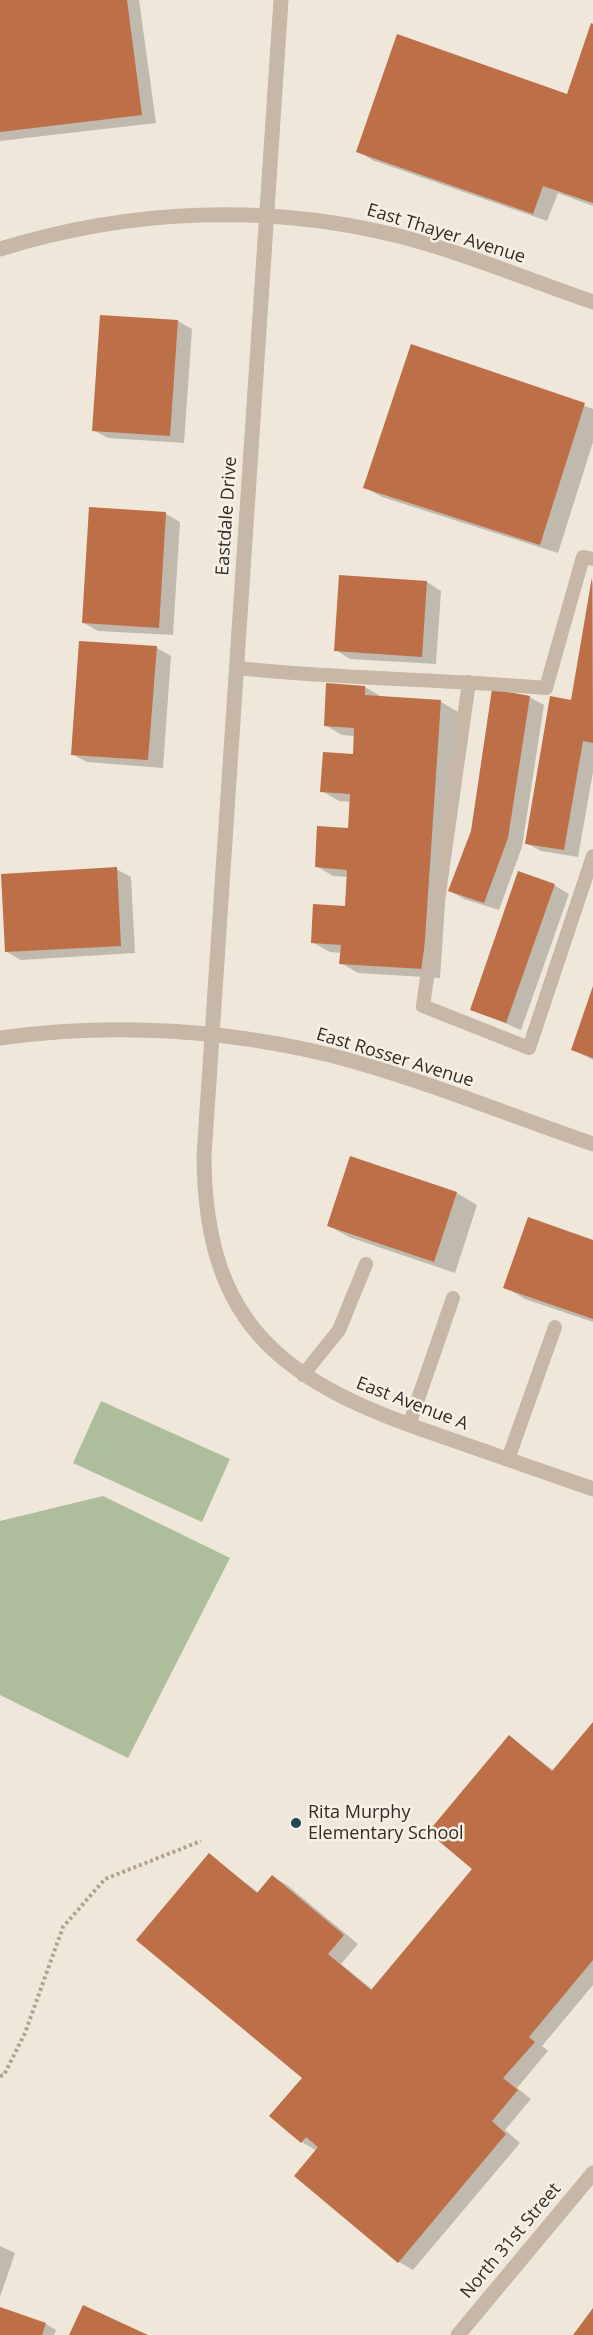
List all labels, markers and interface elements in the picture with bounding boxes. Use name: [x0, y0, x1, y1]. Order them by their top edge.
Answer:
street label: East Thayer Avenue: [364, 200, 528, 268]
street label: Eastdale Drive: [212, 456, 242, 576]
street label: East Rosser Avenue: [314, 1024, 476, 1092]
street label: East Avenue A: [353, 1373, 471, 1435]
place label: Rita Murphy Elementary School: [308, 1802, 464, 1844]
marker: Rita Murphy Elementary School: [289, 1816, 303, 1830]
street label: North 31st Street: [456, 2179, 566, 2303]

